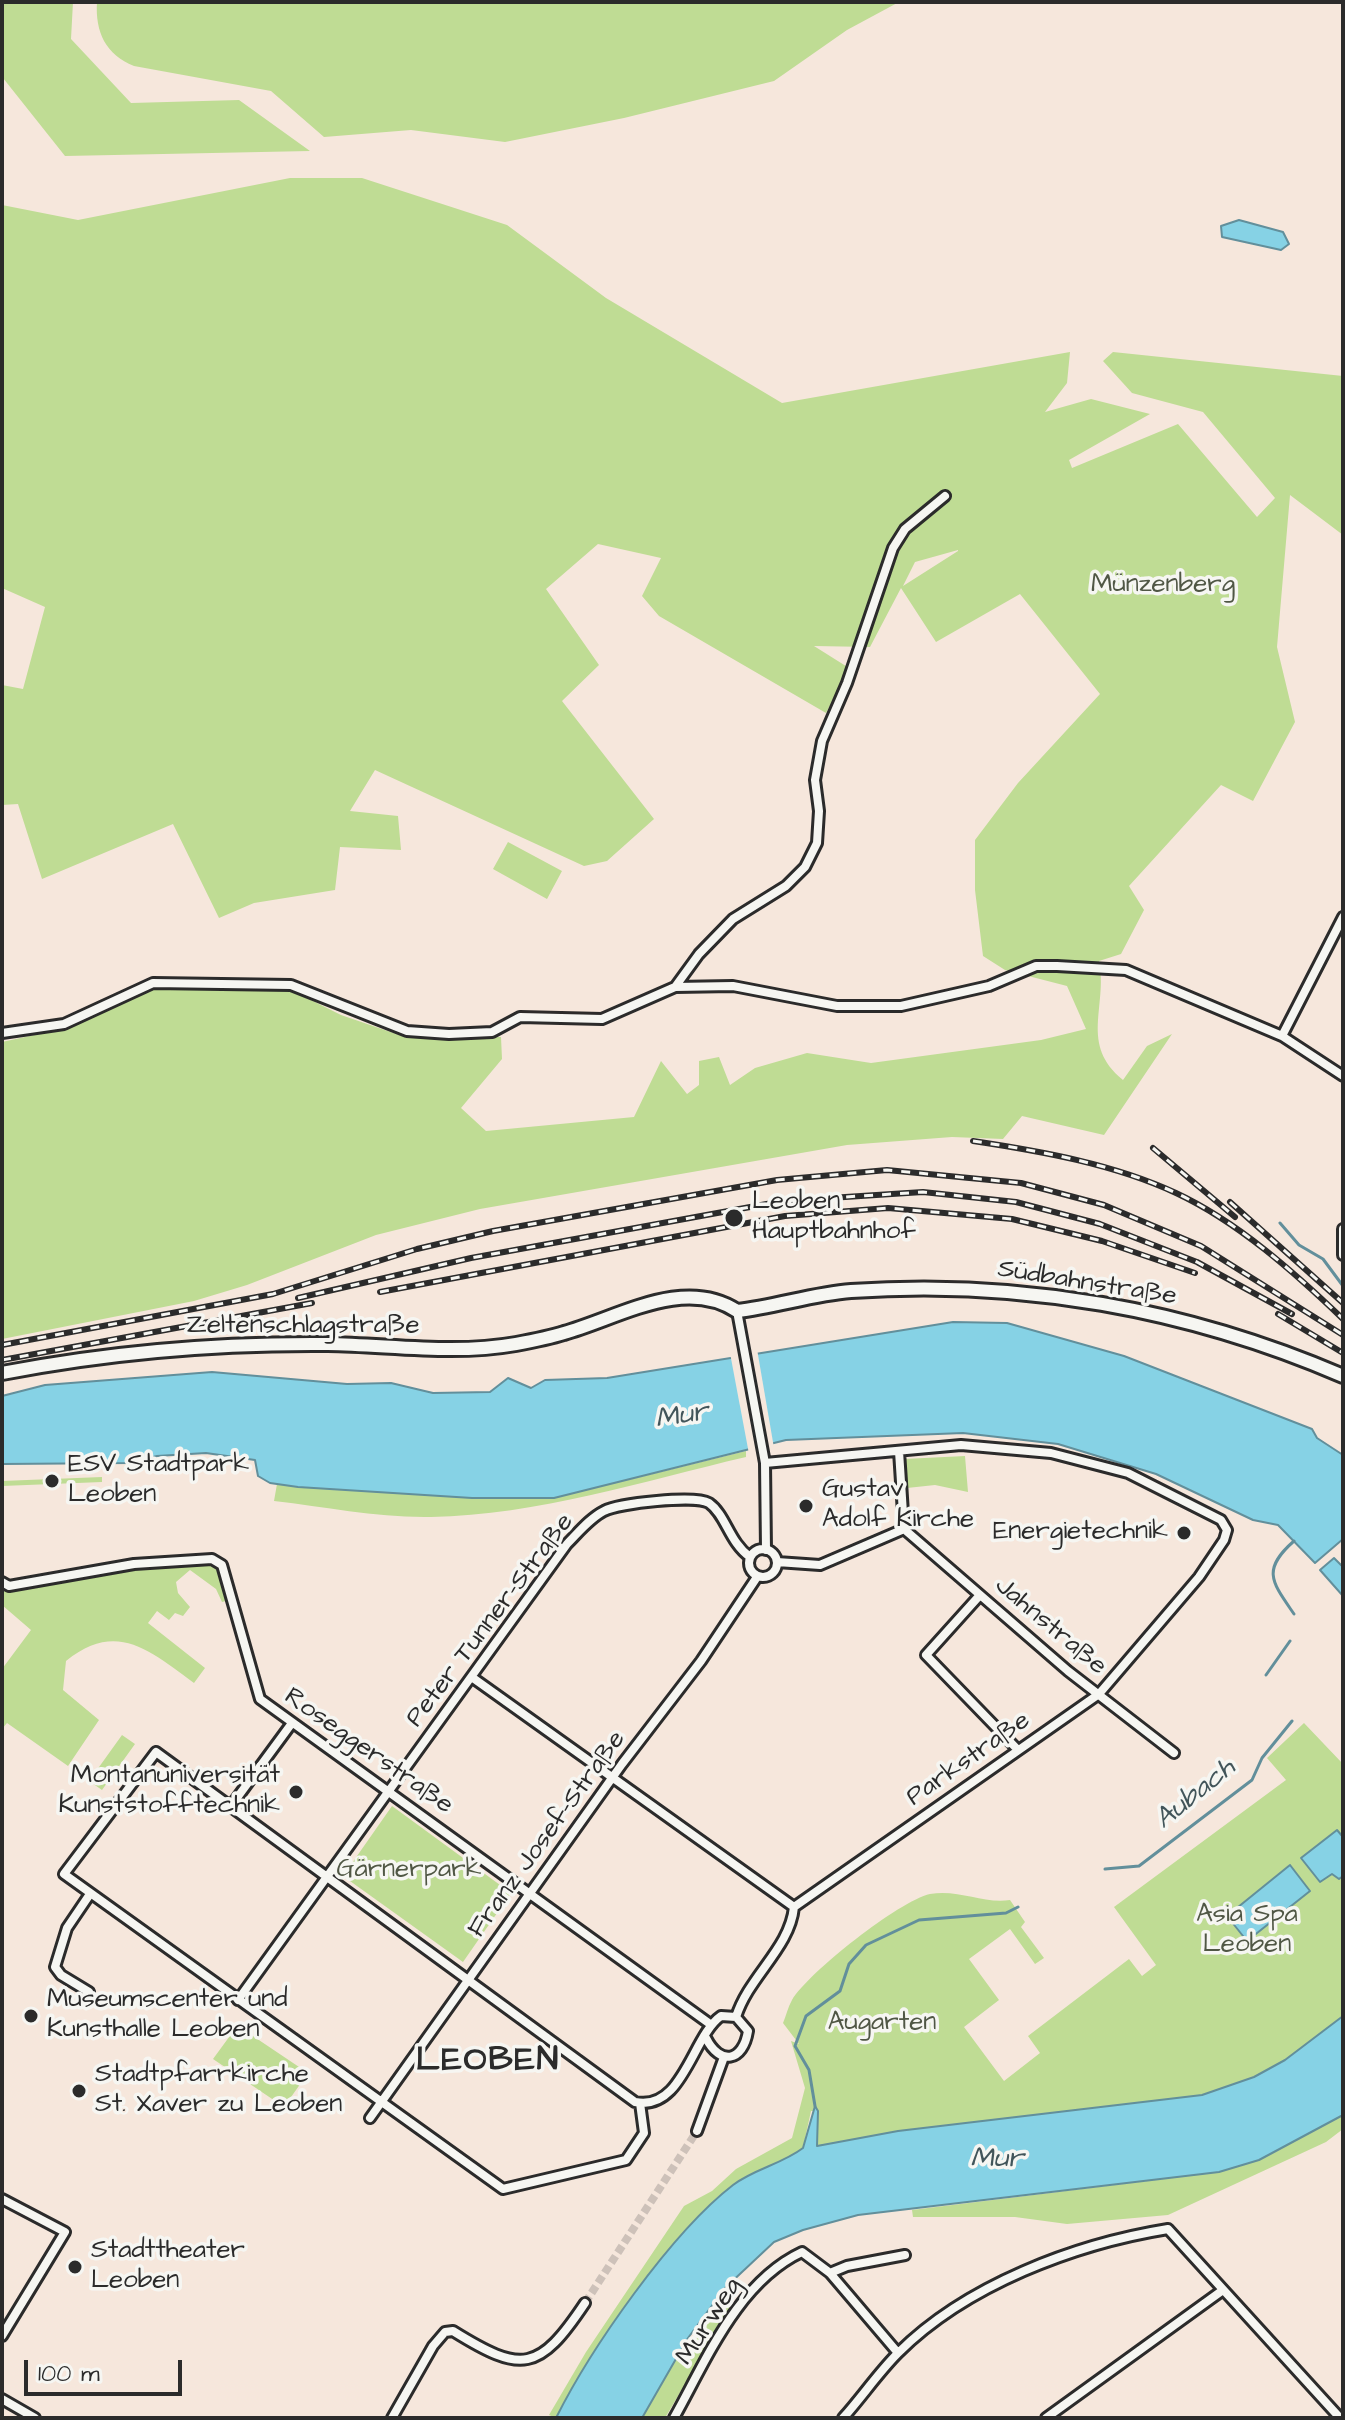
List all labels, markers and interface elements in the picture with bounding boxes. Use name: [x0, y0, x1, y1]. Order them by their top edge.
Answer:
park label: Münzenberg: [1091, 570, 1235, 602]
place label: Leoben Hauptbahnhof: [752, 1187, 916, 1248]
marker: Leoben Hauptbahnhof: [723, 1207, 745, 1229]
street label: Südbahnstraße: [995, 1254, 1179, 1314]
street label: Zeltenschlagstraße: [187, 1311, 419, 1343]
water label: Mur: [653, 1396, 711, 1438]
place label: ESV Stadtpark Leoben: [68, 1450, 249, 1512]
marker: ESV Stadtpark Leoben: [43, 1472, 61, 1490]
place label: Gustav Adolf Kirche: [822, 1475, 974, 1536]
marker: Gustav Adolf Kirche: [797, 1497, 815, 1515]
street label: Peter Tunner-Straße: [401, 1508, 581, 1734]
place label: Energietechnik: [993, 1517, 1168, 1549]
marker: Energietechnik: [1175, 1524, 1193, 1542]
street label: Jahnstraße: [988, 1571, 1112, 1683]
street label: Roseggerstraße: [277, 1682, 459, 1822]
street label: Parkstraße: [901, 1706, 1037, 1814]
street label: Franz Josef-Straße: [462, 1725, 634, 1945]
water label: Aubach: [1149, 1752, 1243, 1838]
place label: Montanuniversität Kunststofftechnik: [59, 1761, 280, 1822]
marker: Montanuniversität Kunststofftechnik: [287, 1783, 305, 1801]
park label: Gärnerpark: [336, 1855, 482, 1887]
park label: Asia Spa Leoben: [1196, 1900, 1298, 1962]
place label: Museumscenter und Kunsthalle Leoben: [47, 1985, 288, 2046]
marker: Museumscenter und Kunsthalle Leoben: [22, 2007, 40, 2025]
park label: Augarten: [828, 2008, 936, 2040]
district label: LEOBEN: [416, 2042, 560, 2082]
place label: Stadtpfarrkirche St. Xaver zu Leoben: [95, 2060, 342, 2122]
marker: Stadtpfarrkirche St. Xaver zu Leoben: [70, 2082, 88, 2100]
water label: Mur: [971, 2143, 1023, 2177]
place label: Stadttheater Leoben: [91, 2236, 245, 2298]
marker: Stadttheater Leoben: [66, 2258, 84, 2276]
street label: Murweg: [670, 2273, 750, 2371]
scale bar: [28, 2344, 186, 2394]
text: 100 m: [38, 2357, 100, 2391]

